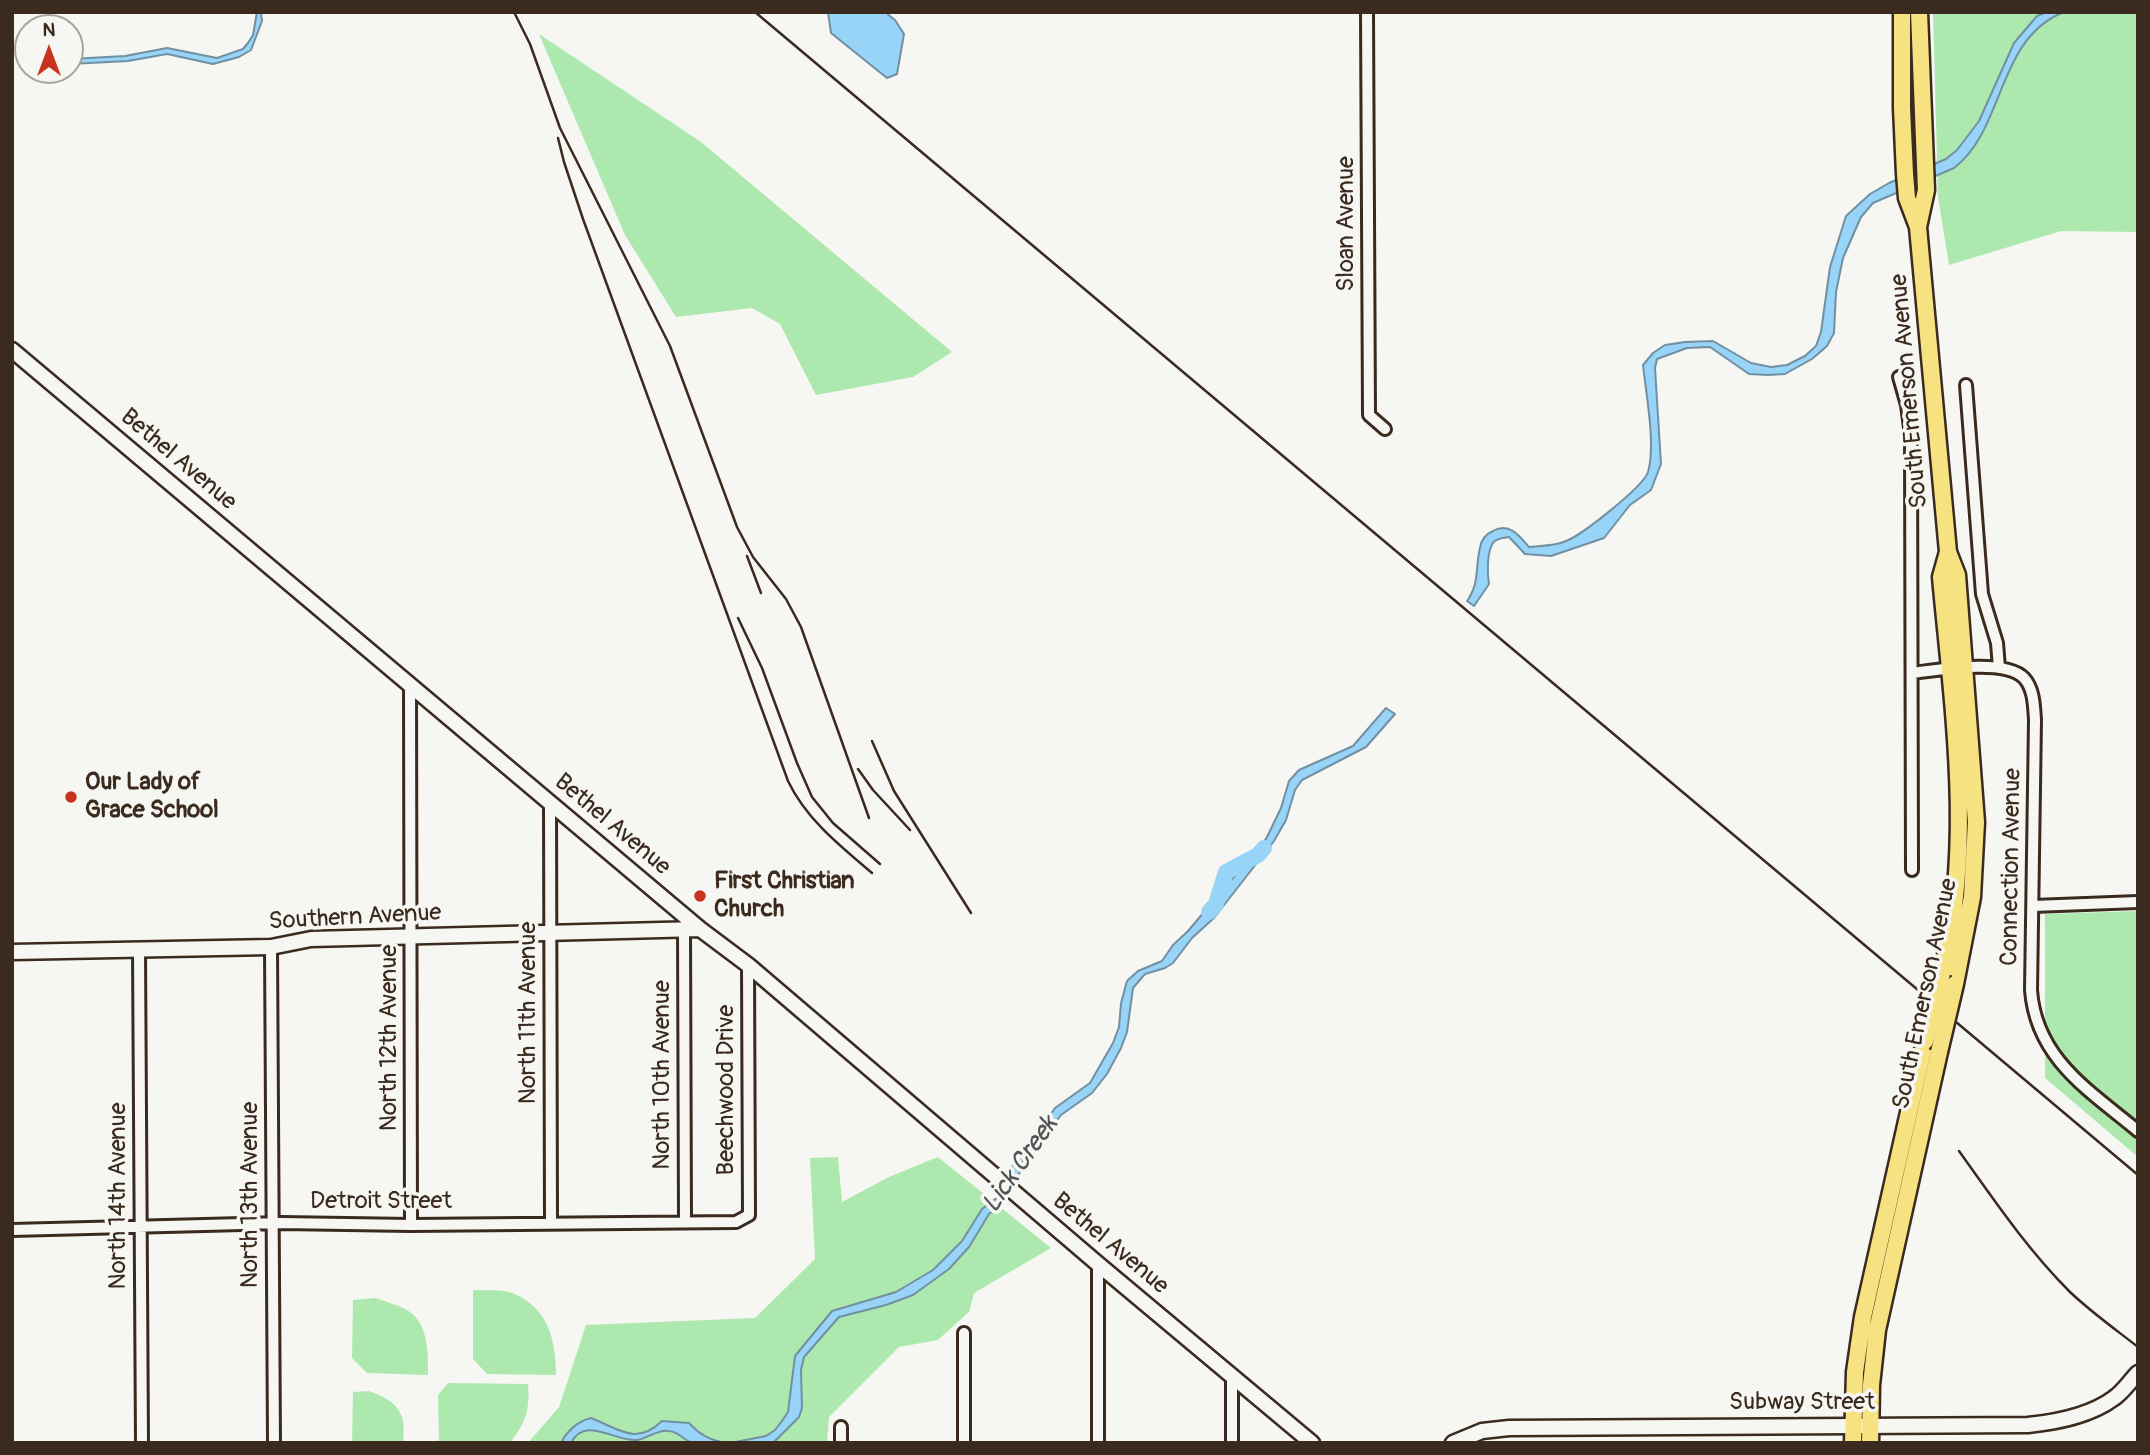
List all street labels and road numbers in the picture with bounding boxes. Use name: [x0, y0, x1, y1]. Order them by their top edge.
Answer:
street label: Sloan Avenue: [1333, 156, 1361, 292]
street label: South Emerson Avenue: [1885, 273, 1935, 509]
street label: Bethel Avenue: [114, 403, 242, 517]
street label: Bethel Avenue: [548, 768, 676, 882]
street label: Connection Avenue: [1996, 768, 2028, 966]
street label: South Emerson Avenue: [1887, 876, 1965, 1112]
street label: Southern Avenue: [268, 899, 442, 937]
street label: North 11th Avenue: [515, 922, 543, 1104]
street label: North 12th Avenue: [376, 945, 404, 1131]
street label: North 10th Avenue: [649, 980, 677, 1170]
street label: Beechwood Drive: [713, 1005, 741, 1175]
street label: North 14th Avenue: [105, 1102, 133, 1290]
street label: North 13th Avenue: [237, 1102, 265, 1288]
street label: Bethel Avenue: [1046, 1187, 1174, 1301]
street label: Detroit Street: [310, 1188, 452, 1216]
street label: Subway Street: [1729, 1389, 1875, 1417]

